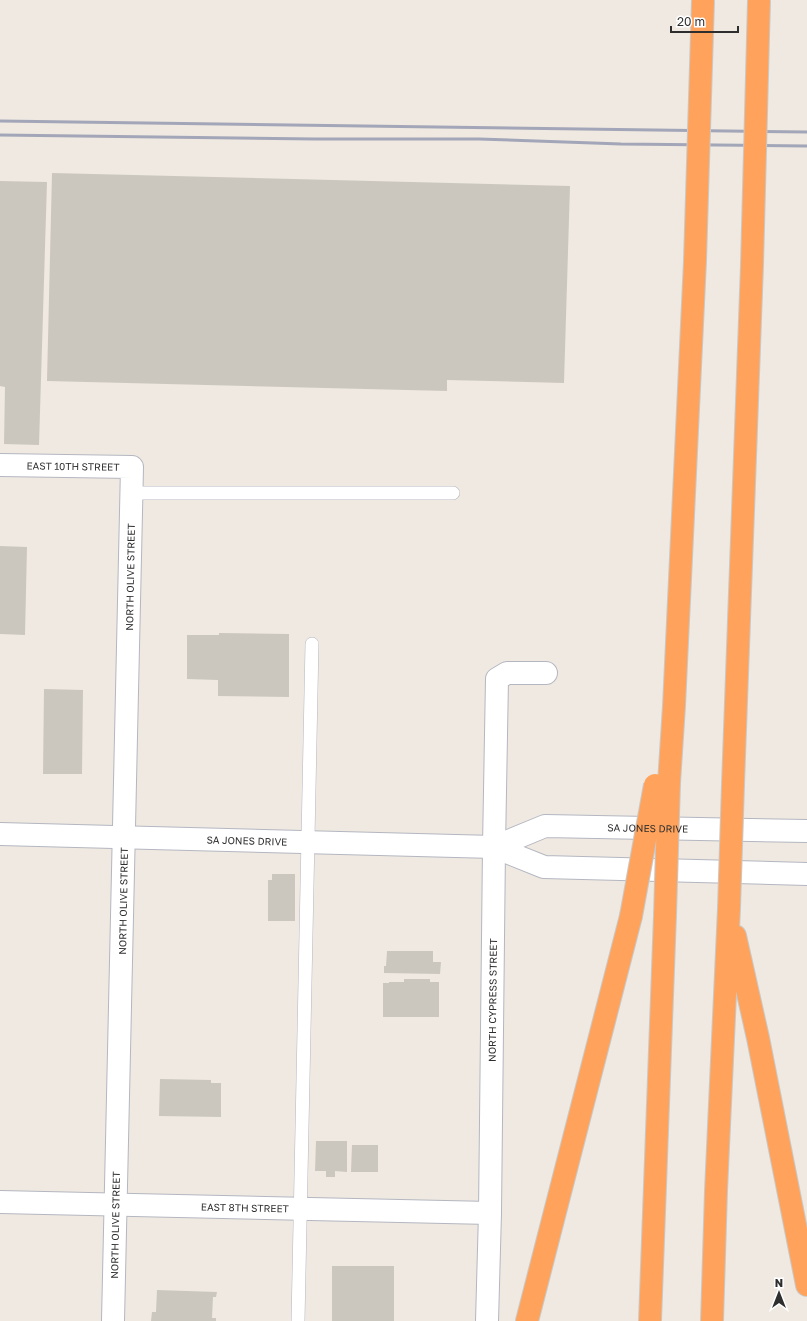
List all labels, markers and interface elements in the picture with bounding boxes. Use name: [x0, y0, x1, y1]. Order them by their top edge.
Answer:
scale bar: [671, 8, 738, 34]
text: 20 m: [677, 14, 705, 29]
street label: EAST 10TH STREET: [26, 459, 120, 473]
street label: NORTH OLIVE STREET: [123, 523, 137, 631]
street label: SA JONES DRIVE: [607, 821, 688, 835]
street label: SA JONES DRIVE: [206, 833, 287, 848]
street label: NORTH OLIVE STREET: [116, 847, 130, 955]
street label: NORTH CYPRESS STREET: [486, 938, 499, 1062]
street label: NORTH OLIVE STREET: [108, 1171, 122, 1279]
street label: EAST 8TH STREET: [201, 1201, 289, 1214]
north arrow: [759, 1273, 799, 1313]
text: N: [775, 1276, 783, 1289]

